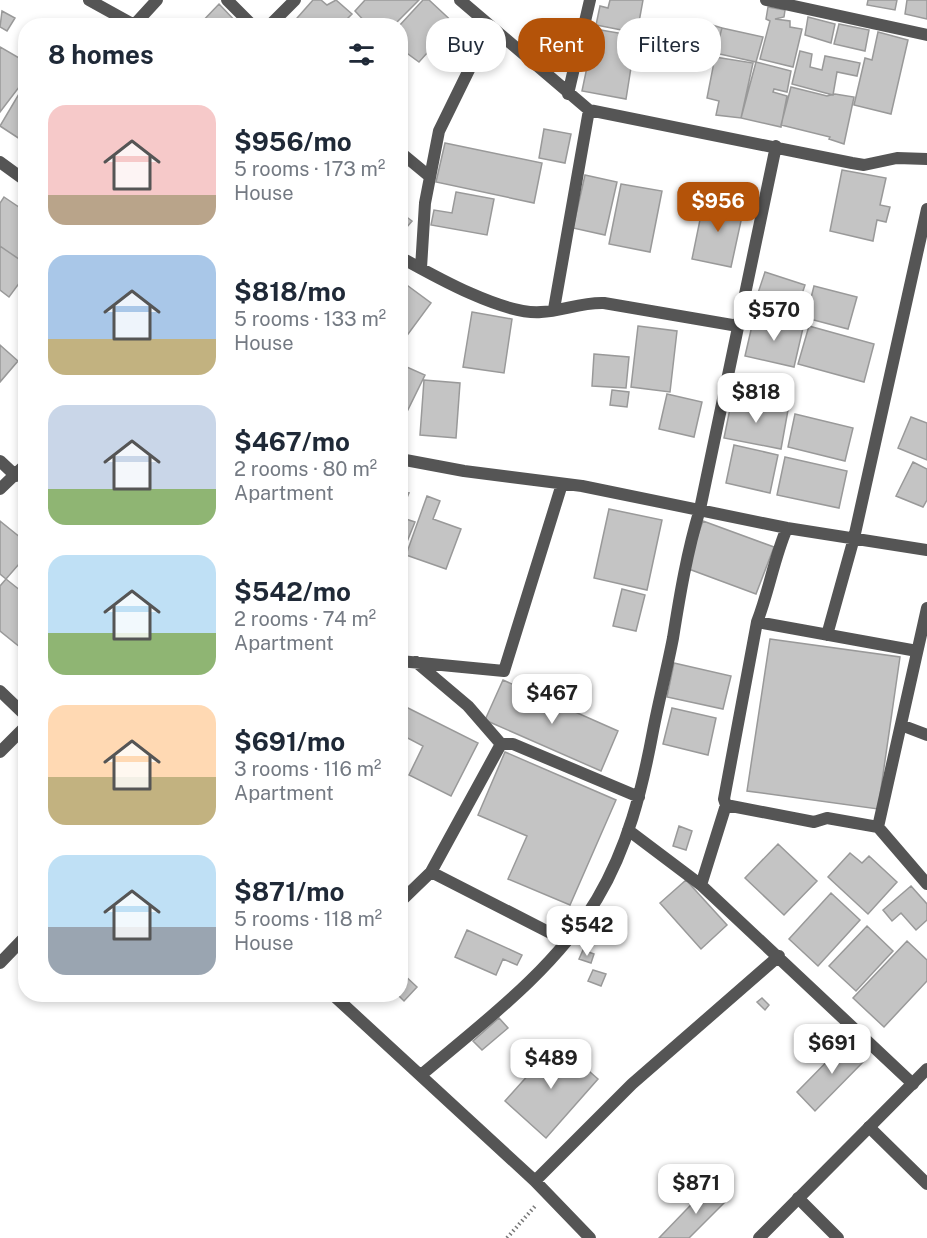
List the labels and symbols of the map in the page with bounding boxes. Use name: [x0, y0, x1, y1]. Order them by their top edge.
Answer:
pin: $956: [682, 182, 754, 233]
pin: $570: [738, 291, 810, 342]
pin: $818: [720, 373, 792, 424]
pin: $467: [516, 674, 588, 725]
pin: $542: [551, 906, 623, 957]
pin: $691: [796, 1024, 868, 1075]
pin: $489: [515, 1039, 587, 1090]
pin: $871: [660, 1164, 732, 1215]

